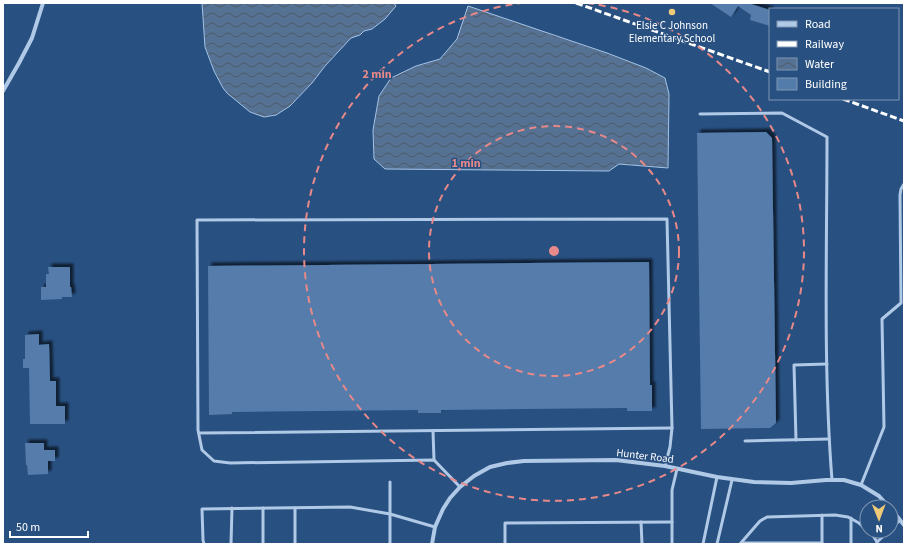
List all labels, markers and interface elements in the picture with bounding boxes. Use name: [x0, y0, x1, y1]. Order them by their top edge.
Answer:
marker: Elsie C Johnson Elementary School: [667, 7, 677, 17]
legend: [769, 8, 899, 100]
text: Road: [805, 16, 831, 33]
place label: Elsie C Johnson Elementary School: [629, 18, 716, 46]
text: Railway: [805, 36, 844, 53]
text: Water: [805, 56, 835, 73]
text: 2 min: [362, 66, 392, 83]
text: Building: [805, 76, 847, 93]
text: 1 min: [451, 155, 481, 172]
centre of rings: [547, 244, 561, 258]
street label: Hunter Road: [615, 445, 675, 467]
north arrow: [859, 499, 899, 539]
scale bar: [10, 513, 88, 539]
text: 50 m: [16, 519, 40, 536]
text: N: [875, 521, 883, 536]

